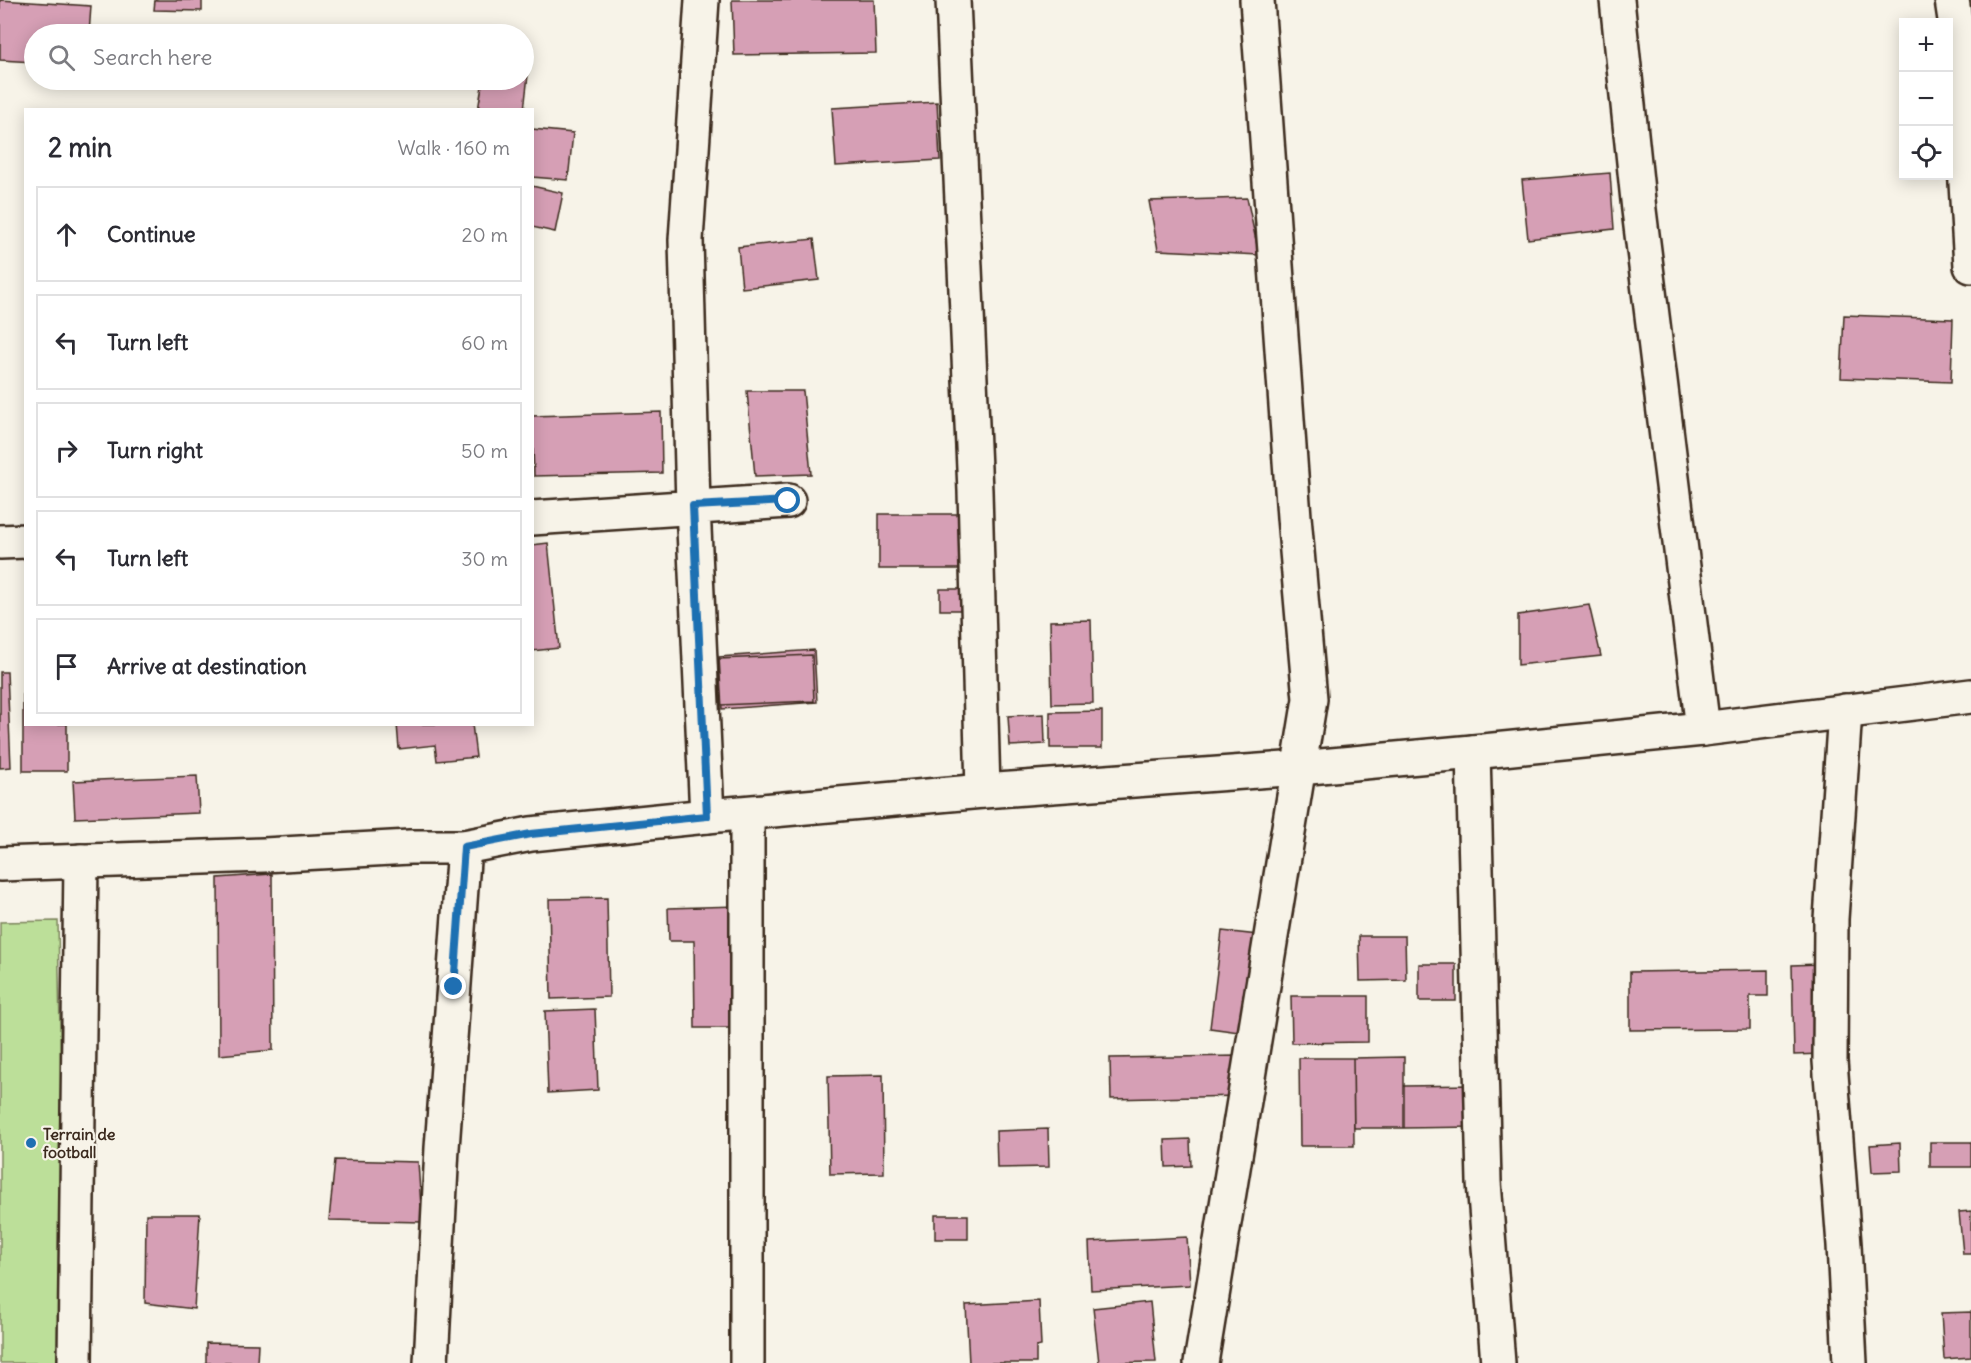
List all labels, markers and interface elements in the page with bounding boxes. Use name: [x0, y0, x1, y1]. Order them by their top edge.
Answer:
map controls: [1899, 18, 1953, 180]
button: +: [1899, 18, 1953, 72]
search box: [24, 24, 534, 90]
icon: search: [45, 41, 78, 74]
text: Search here: [93, 43, 212, 71]
button: −: [1899, 72, 1953, 126]
button: locate: [1899, 126, 1953, 180]
text: 2 min: [48, 131, 112, 164]
text: Walk · 160 m: [397, 135, 510, 160]
icon: ahead: [50, 218, 83, 251]
text: Continue: [107, 220, 196, 248]
text: 20 m: [462, 222, 508, 247]
icon: left: [50, 326, 83, 359]
text: Turn left: [107, 328, 188, 356]
text: 60 m: [461, 330, 508, 355]
icon: right: [50, 434, 83, 467]
text: Turn right: [107, 436, 203, 464]
text: 50 m: [461, 438, 508, 463]
route start: [774, 487, 800, 513]
icon: left: [50, 542, 83, 575]
text: Turn left: [107, 544, 188, 572]
text: 30 m: [461, 546, 508, 571]
icon: arrive: [50, 650, 83, 683]
text: Arrive at destination: [107, 652, 307, 680]
route end: [440, 973, 466, 999]
place label: Terrain de football: [43, 1124, 116, 1162]
marker: Terrain de football: [24, 1136, 38, 1150]

